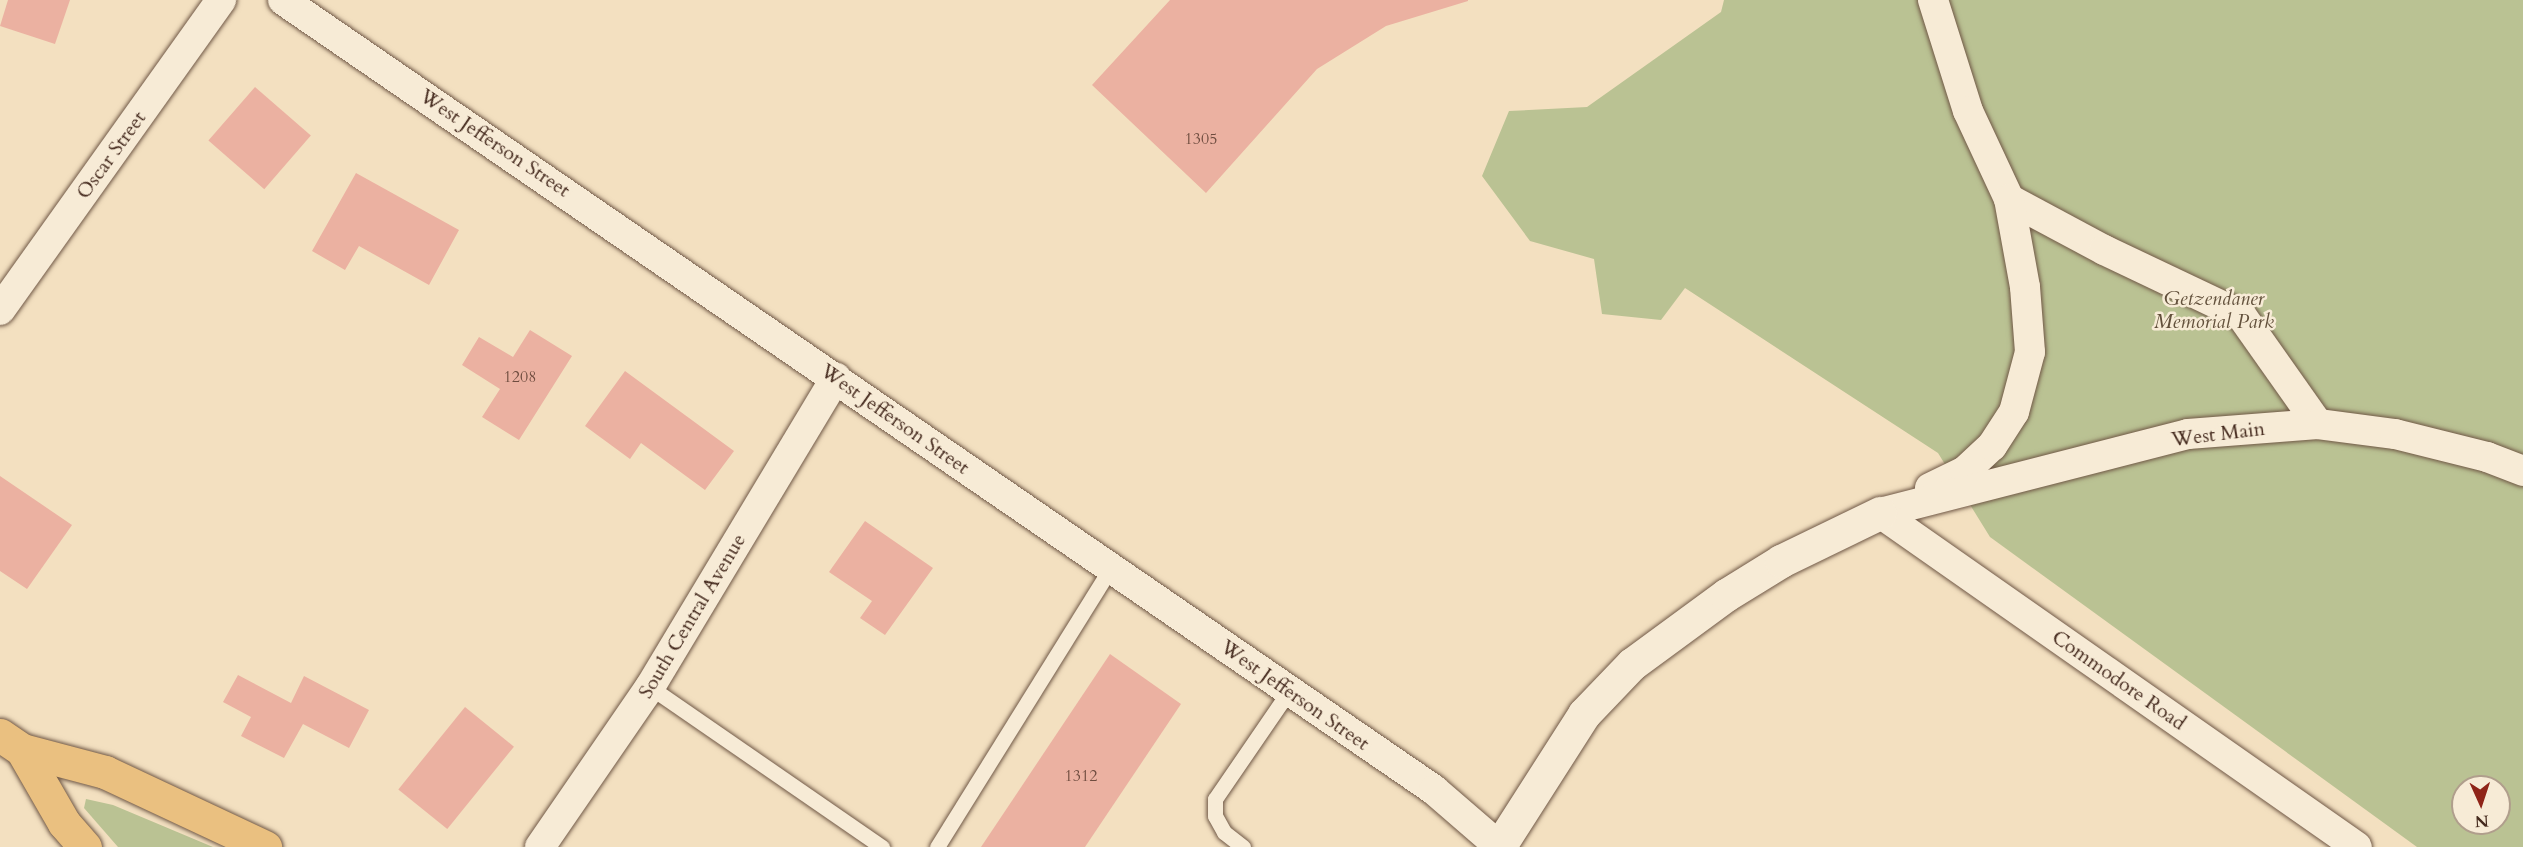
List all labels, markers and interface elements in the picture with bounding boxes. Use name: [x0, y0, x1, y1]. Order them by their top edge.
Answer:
street label: West Jefferson Street: [415, 84, 575, 202]
street label: Oscar Street: [71, 106, 151, 204]
house number: 1305: [1185, 129, 1217, 149]
park label: Getzendaner Memorial Park: [2154, 287, 2274, 334]
street label: West Jefferson Street: [816, 359, 974, 479]
house number: 1208: [504, 367, 536, 387]
street label: West Main: [2170, 416, 2266, 452]
street label: South Central Avenue: [633, 529, 751, 703]
street label: Commodore Road: [2047, 625, 2191, 735]
street label: West Jefferson Street: [1216, 635, 1374, 755]
house number: 1312: [1065, 766, 1097, 786]
north arrow: [2451, 775, 2511, 835]
text: N: [2474, 810, 2489, 832]

